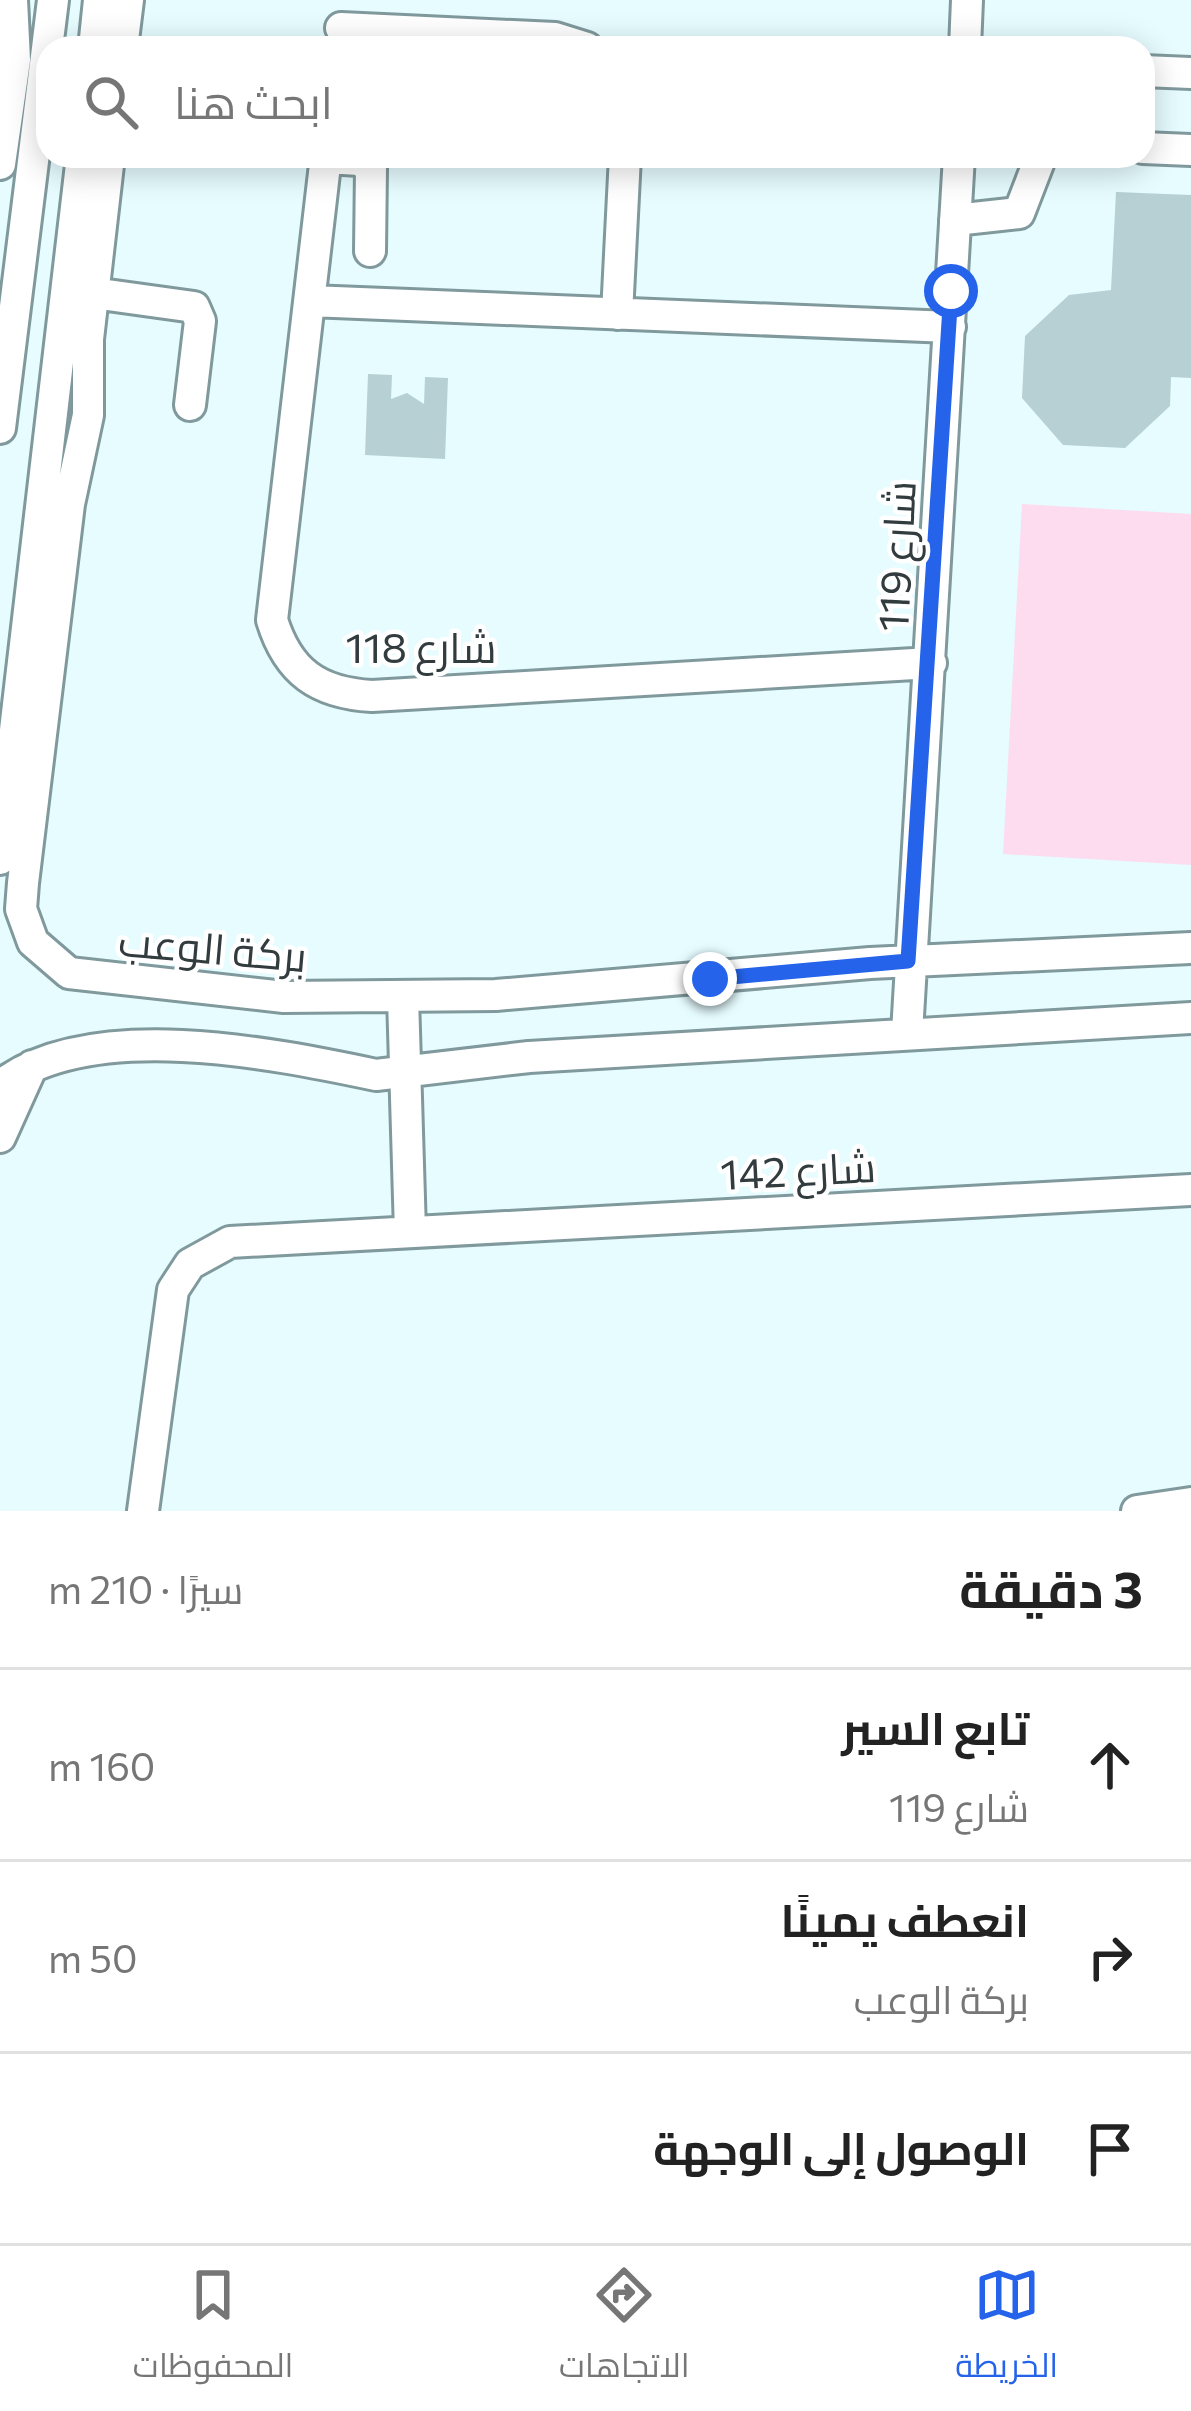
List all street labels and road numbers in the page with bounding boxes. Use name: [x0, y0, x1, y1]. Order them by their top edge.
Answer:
street label: شارع 119: [865, 479, 929, 633]
street label: شارع 118: [346, 620, 496, 676]
street label: بركة الوعب: [117, 913, 309, 981]
street label: شارع 142: [719, 1139, 877, 1203]

